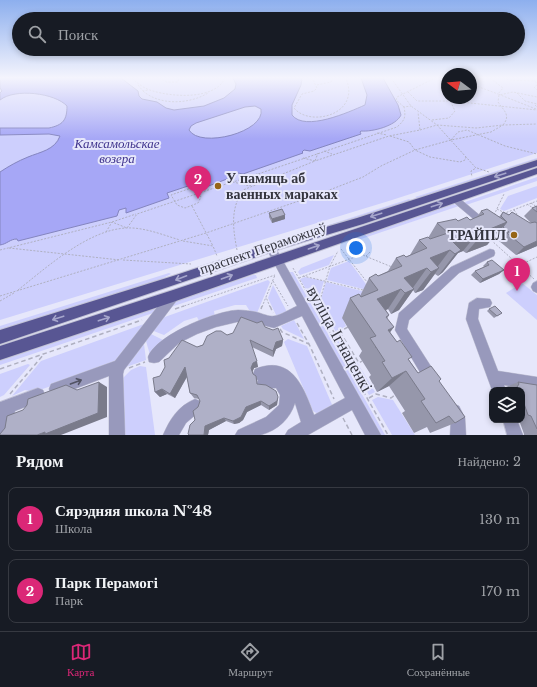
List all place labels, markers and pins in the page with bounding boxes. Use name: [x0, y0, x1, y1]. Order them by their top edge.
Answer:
pin: 2: [185, 166, 211, 199]
place label: У памяць аб ваенных мараках: [226, 169, 338, 203]
marker: У памяць аб ваенных мараках: [213, 181, 223, 191]
place label: ТРАЙПЛ: [448, 226, 507, 244]
marker: ТРАЙПЛ: [509, 230, 519, 240]
pin: 1: [504, 258, 530, 291]

